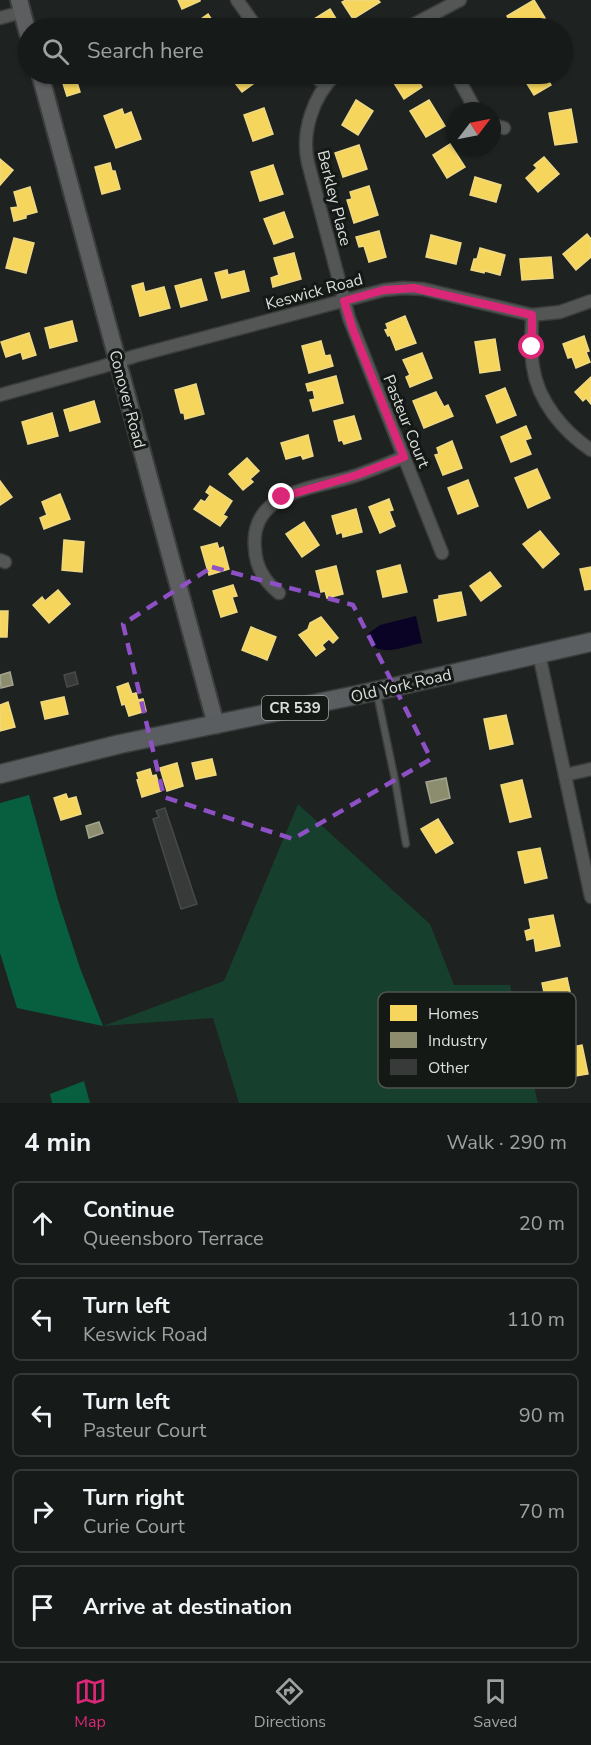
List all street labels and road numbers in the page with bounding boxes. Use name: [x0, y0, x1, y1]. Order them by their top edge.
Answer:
street label: Berkley Place: [312, 148, 357, 248]
street label: Keswick Road: [263, 268, 365, 316]
street label: Conover Road: [103, 348, 151, 451]
street label: Pasteur Court: [377, 372, 435, 472]
street label: Old York Road: [349, 664, 454, 708]
road number: CR 539: [262, 696, 328, 720]

